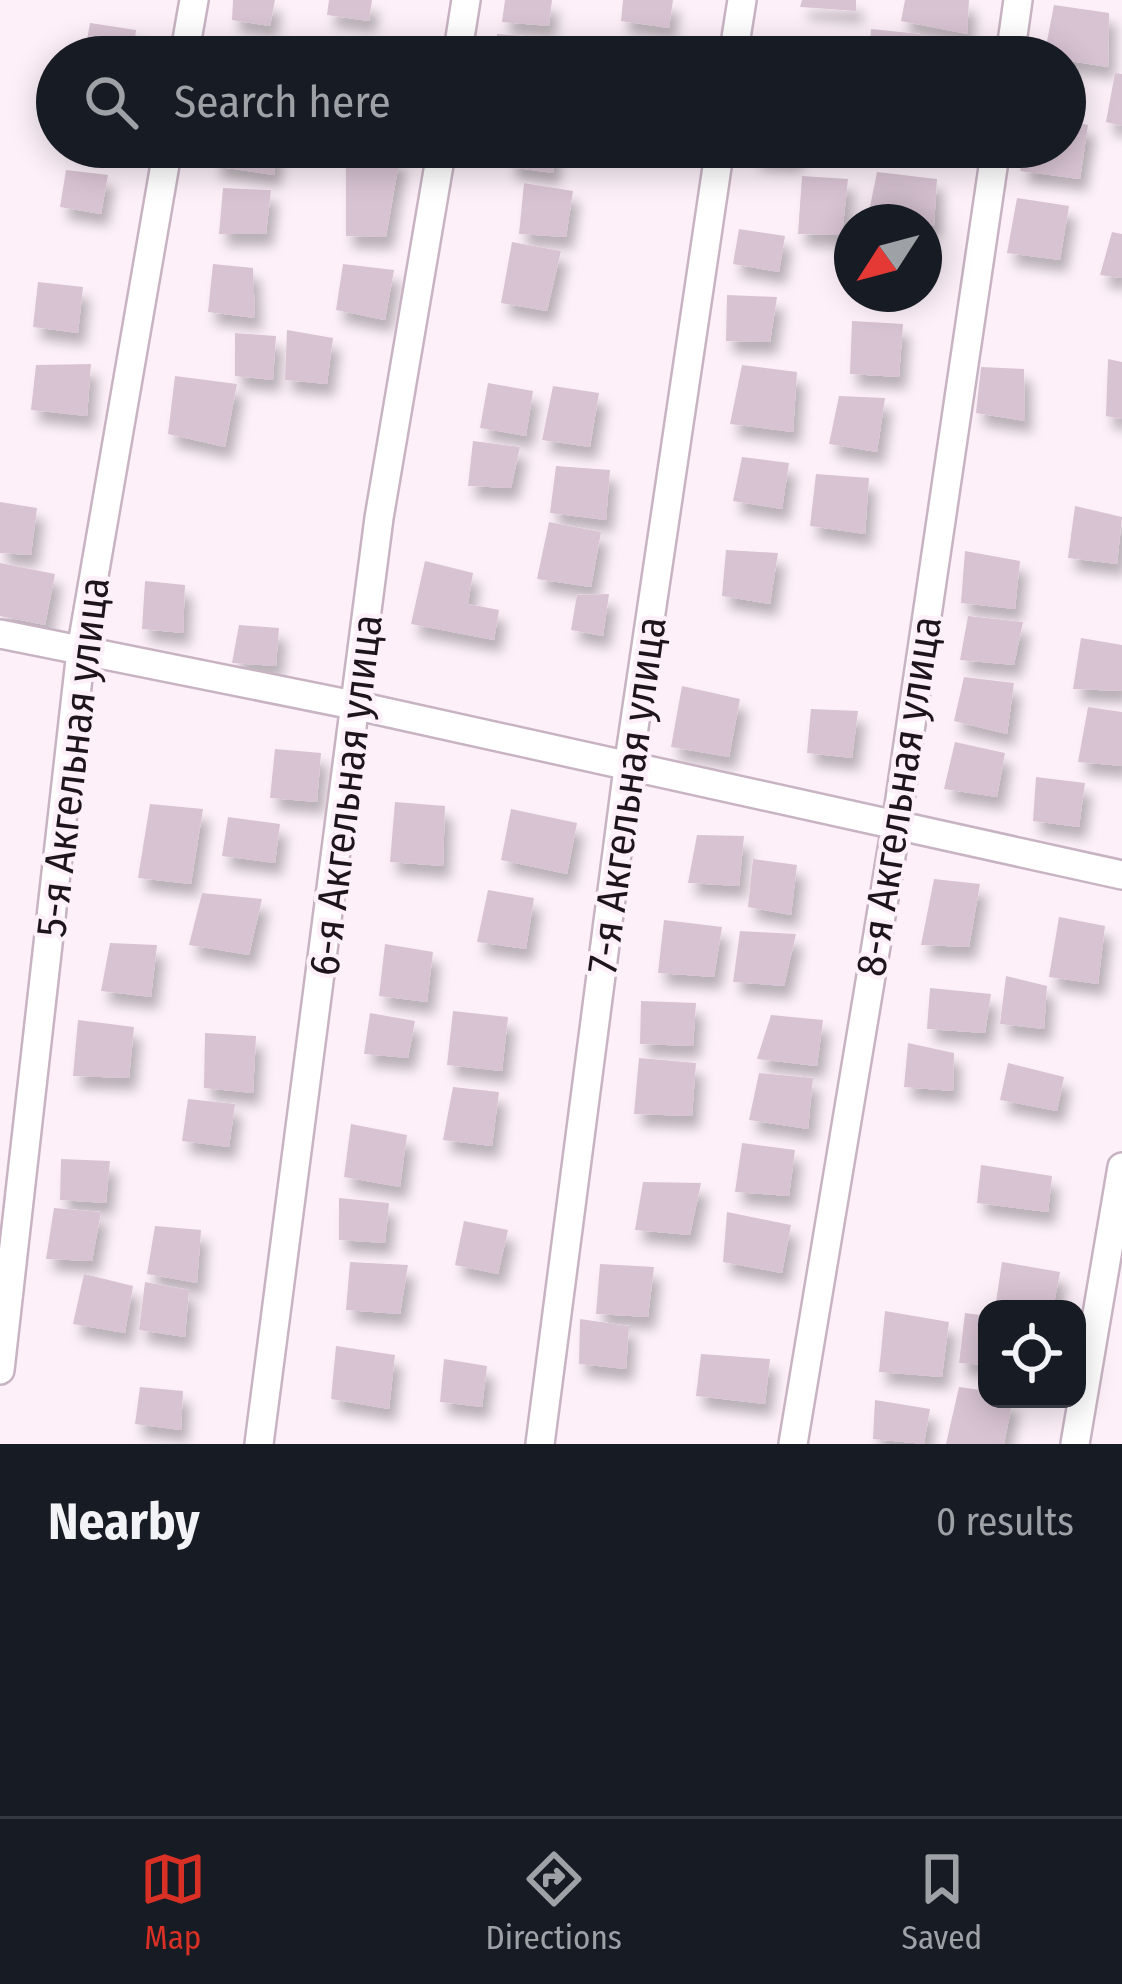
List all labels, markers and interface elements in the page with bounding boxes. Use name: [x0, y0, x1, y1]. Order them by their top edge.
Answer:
search box: [36, 36, 1086, 168]
icon: search: [78, 69, 144, 135]
text: Search here: [174, 75, 391, 129]
north arrow: [834, 204, 942, 312]
street label: 5-я Акгельная улица: [26, 574, 120, 940]
street label: 6-я Акгельная улица: [299, 612, 393, 979]
street label: 7-я Акгельная улица: [577, 613, 677, 977]
street label: 8-я Акгельная улица: [846, 613, 952, 980]
map controls: [978, 1300, 1086, 1408]
button: locate: [978, 1300, 1086, 1408]
text: Nearby: [48, 1491, 200, 1553]
text: 0 results: [936, 1499, 1074, 1545]
tab: Map: [140, 1846, 206, 1958]
tab: Directions: [485, 1846, 622, 1958]
tab: Saved: [902, 1846, 982, 1958]

